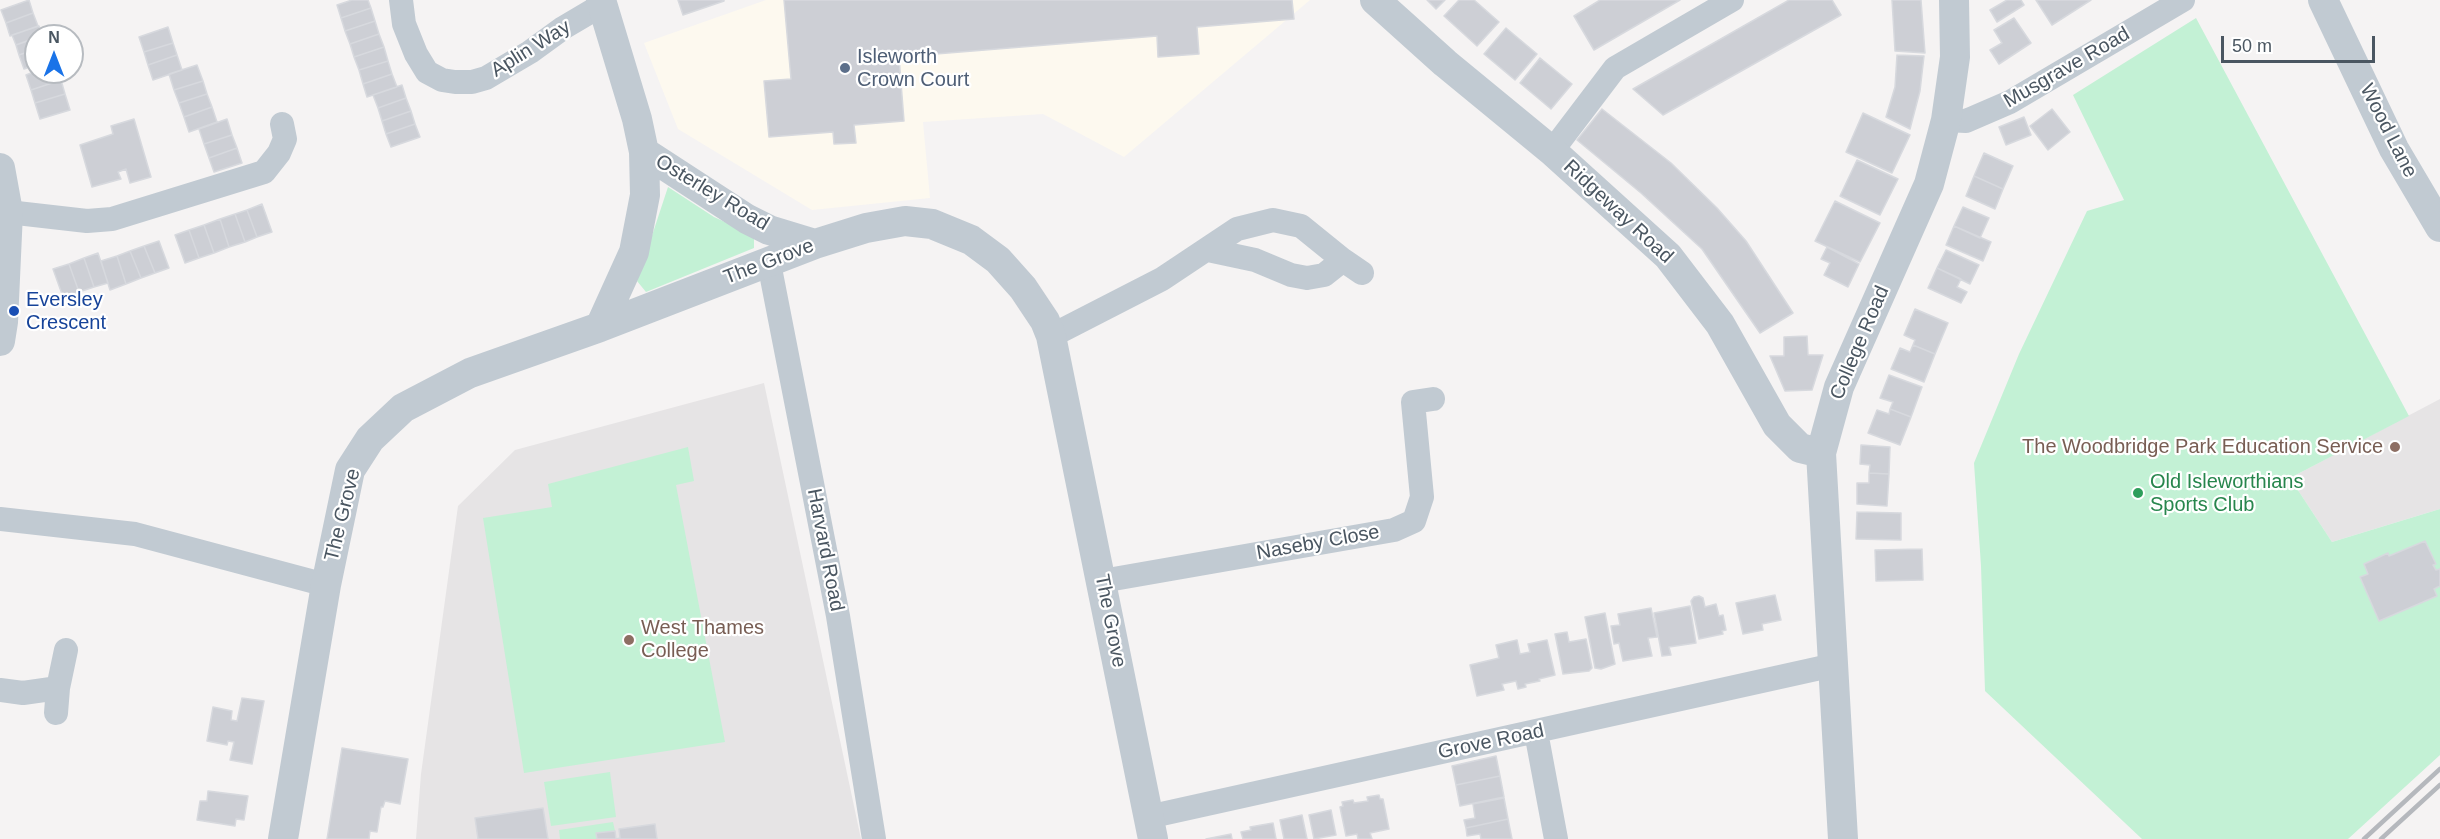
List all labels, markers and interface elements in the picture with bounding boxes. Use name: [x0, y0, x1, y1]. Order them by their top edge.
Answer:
street label: Aplin Way: [487, 15, 575, 83]
street label: Musgrave Road: [2000, 22, 2134, 114]
north arrow: [24, 24, 84, 84]
scale bar: [2224, 24, 2378, 62]
text: N: [48, 29, 60, 46]
text: 50 m: [2232, 36, 2272, 56]
place label: Isleworth Crown Court: [857, 45, 969, 92]
marker: Isleworth Crown Court: [838, 61, 852, 75]
street label: Wood Lane: [2354, 80, 2422, 182]
street label: Osterley Road: [651, 150, 773, 236]
street label: Ridgeway Road: [1558, 155, 1678, 269]
street label: The Grove: [721, 234, 817, 290]
street label: College Road: [1825, 283, 1895, 403]
place label: Eversley Crescent: [26, 288, 106, 335]
marker: Eversley Crescent: [7, 304, 21, 318]
place label: The Woodbridge Park Education Service: [2022, 435, 2383, 459]
marker: The Woodbridge Park Education Service: [2388, 440, 2402, 454]
street label: The Grove: [320, 466, 366, 564]
place label: Old Isleworthians Sports Club: [2150, 470, 2303, 517]
marker: Old Isleworthians Sports Club: [2131, 486, 2145, 500]
street label: Harvard Road: [801, 487, 849, 613]
street label: Naseby Close: [1255, 520, 1381, 566]
street label: The Grove: [1089, 572, 1131, 670]
place label: West Thames College: [641, 616, 764, 663]
marker: West Thames College: [622, 633, 636, 647]
street label: Grove Road: [1436, 719, 1546, 765]

